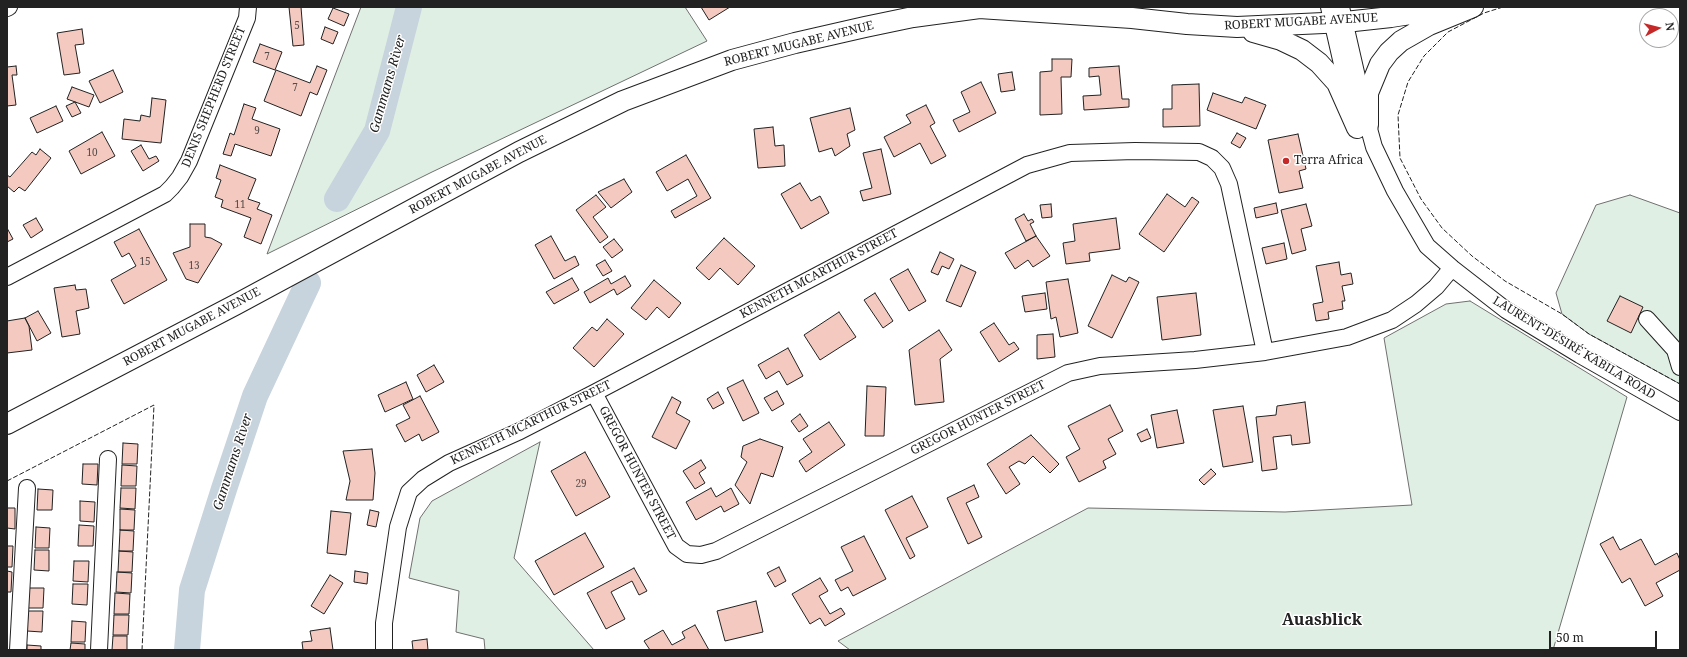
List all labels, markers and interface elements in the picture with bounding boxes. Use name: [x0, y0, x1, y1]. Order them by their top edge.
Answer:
north arrow: [1639, 8, 1679, 48]
street label: ROBERT MUGABE AVENUE: [1224, 11, 1378, 33]
street label: ROBERT MUGABE AVENUE: [723, 18, 875, 70]
house number: 5: [294, 20, 300, 32]
text: N: [1662, 21, 1678, 32]
street label: DENIS SHEPHERD STREET: [179, 24, 249, 170]
water label: Gammams River: [367, 33, 409, 135]
house number: 7: [264, 51, 270, 63]
house number: 7: [292, 82, 298, 94]
house number: 9: [254, 125, 260, 137]
street label: ROBERT MUGABE AVENUE: [407, 133, 549, 217]
house number: 10: [86, 147, 98, 159]
place label: Terra Africa: [1294, 154, 1363, 168]
marker: Terra Africa: [1281, 156, 1291, 166]
house number: 11: [234, 199, 246, 211]
street label: KENNETH MCARTHUR STREET: [738, 226, 900, 322]
house number: 15: [139, 256, 151, 268]
house number: 13: [188, 260, 200, 272]
street label: ROBERT MUGABE AVENUE: [121, 285, 263, 369]
street label: LAURENT-DÉSIRÉ KABILA ROAD: [1490, 294, 1658, 402]
street label: KENNETH MCARTHUR STREET: [448, 378, 614, 468]
street label: GREGOR HUNTER STREET: [908, 378, 1048, 458]
street label: GREGOR HUNTER STREET: [596, 404, 678, 542]
water label: Gammams River: [210, 412, 256, 512]
house number: 29: [575, 478, 587, 490]
district label: Auasblick: [1282, 610, 1362, 630]
scale bar: [1551, 623, 1659, 649]
text: 50 m: [1556, 629, 1584, 646]

